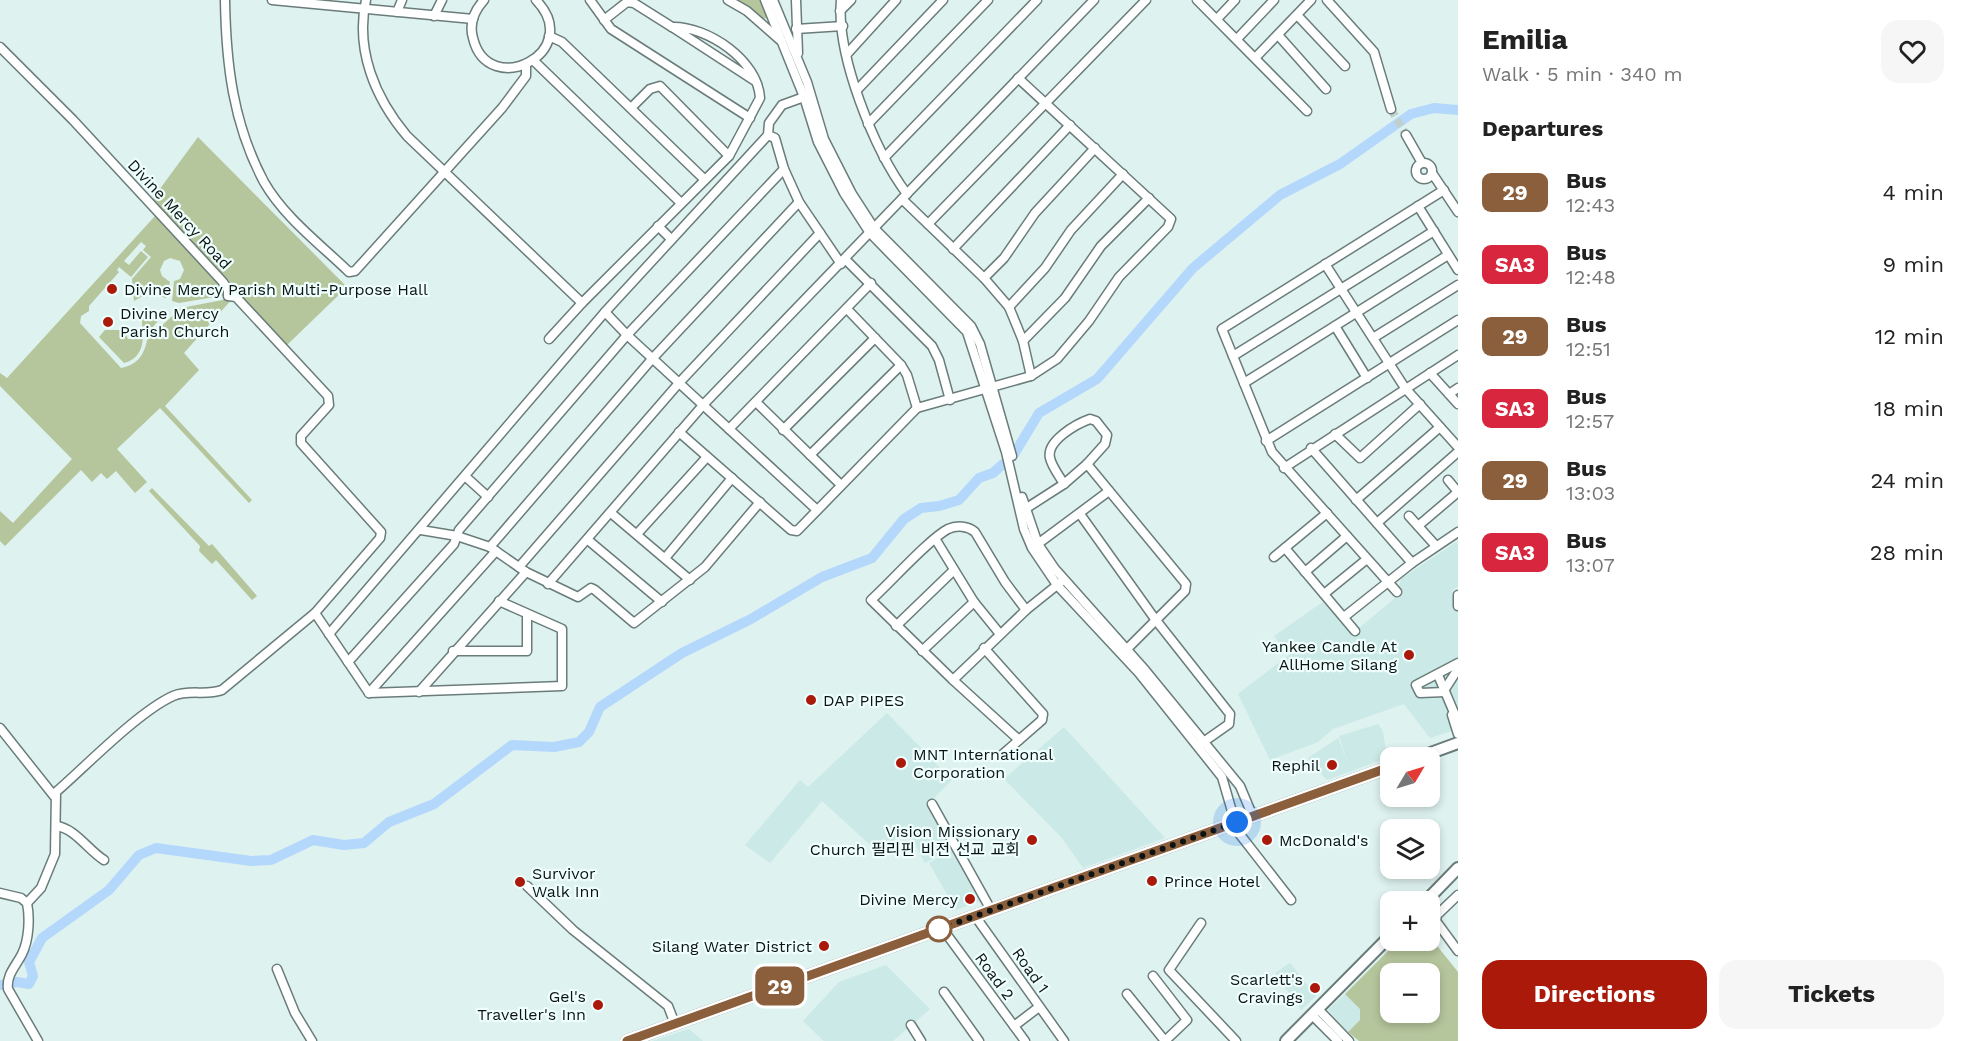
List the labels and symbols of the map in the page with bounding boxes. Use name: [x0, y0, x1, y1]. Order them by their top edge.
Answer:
street label: Divine Mercy Road: [124, 156, 235, 273]
place label: Divine Mercy Parish Multi-Purpose Hall: [124, 280, 428, 299]
marker: Divine Mercy Parish Multi-Purpose Hall: [105, 282, 119, 296]
place label: Divine Mercy Parish Church: [120, 304, 229, 341]
marker: Divine Mercy Parish Church: [101, 315, 115, 329]
place label: Yankee Candle At AllHome Silang: [1262, 637, 1397, 674]
marker: Yankee Candle At AllHome Silang: [1402, 648, 1416, 662]
place label: DAP PIPES: [823, 691, 904, 710]
marker: DAP PIPES: [804, 693, 818, 707]
place label: MNT International Corporation: [913, 745, 1053, 782]
north arrow: [1380, 747, 1440, 807]
marker: MNT International Corporation: [894, 756, 908, 770]
place label: Rephil: [1271, 756, 1320, 775]
marker: Rephil: [1325, 758, 1339, 772]
your location: [1222, 807, 1252, 837]
place label: Vision Missionary Church 필리핀 비전 선교 교회: [810, 822, 1021, 859]
place label: McDonald's: [1279, 831, 1369, 850]
marker: Vision Missionary Church 필리핀 비전 선교 교회: [1025, 833, 1039, 847]
marker: McDonald's: [1260, 833, 1274, 847]
place label: Survivor Walk Inn: [532, 864, 599, 901]
place label: Prince Hotel: [1164, 872, 1260, 891]
marker: Prince Hotel: [1145, 874, 1159, 888]
marker: Survivor Walk Inn: [513, 875, 527, 889]
place label: Divine Mercy: [859, 890, 959, 909]
marker: Divine Mercy: [963, 892, 977, 906]
unlabelled marker: [926, 916, 952, 942]
place label: Silang Water District: [652, 937, 812, 956]
marker: Silang Water District: [817, 939, 831, 953]
street label: Road 1: [1008, 944, 1053, 996]
street label: Road 2: [971, 949, 1018, 1004]
line badge: 29: [753, 966, 807, 1006]
place label: Scarlett's Cravings: [1230, 970, 1303, 1007]
marker: Scarlett's Cravings: [1308, 981, 1322, 995]
place label: Gel's Traveller's Inn: [477, 987, 586, 1024]
marker: Gel's Traveller's Inn: [591, 998, 605, 1012]

